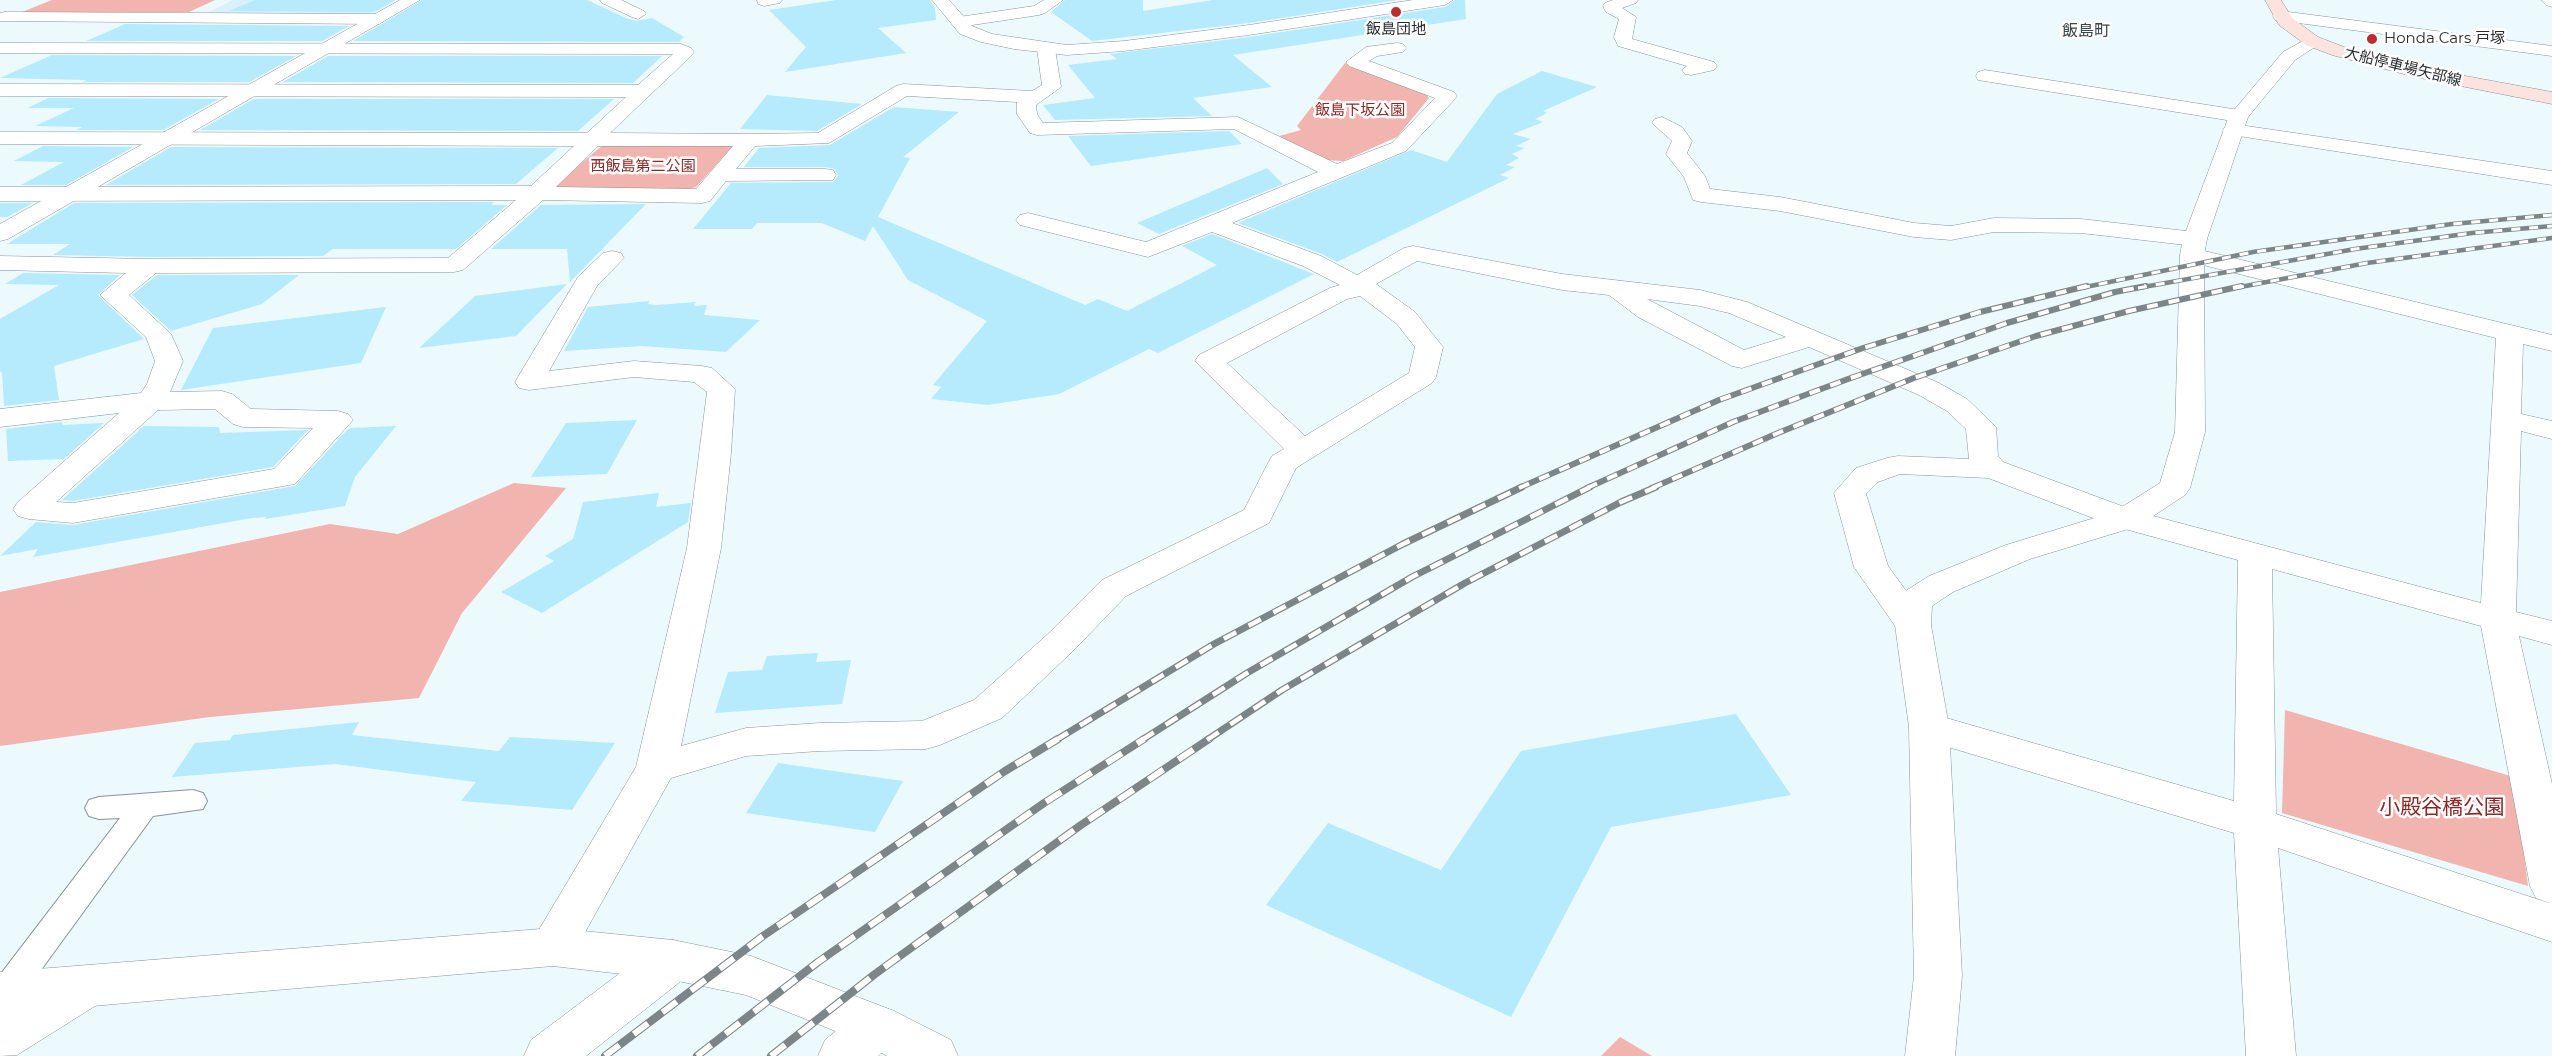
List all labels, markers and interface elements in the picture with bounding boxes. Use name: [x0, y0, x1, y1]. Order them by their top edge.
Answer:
marker: 飯島団地: [1389, 5, 1403, 19]
place label: 飯島団地: [1366, 21, 1426, 39]
district label: 飯島町: [2062, 21, 2110, 41]
place label: Honda Cars 戸塚: [2384, 30, 2505, 48]
marker: Honda Cars 戸塚: [2365, 32, 2379, 46]
street label: 大船停車場矢部線: [2343, 44, 2463, 90]
park label: 飯島下坂公園: [1315, 102, 1405, 120]
park label: 西飯島第二公園: [591, 158, 695, 176]
park label: 小殿谷橋公園: [2379, 795, 2505, 821]

